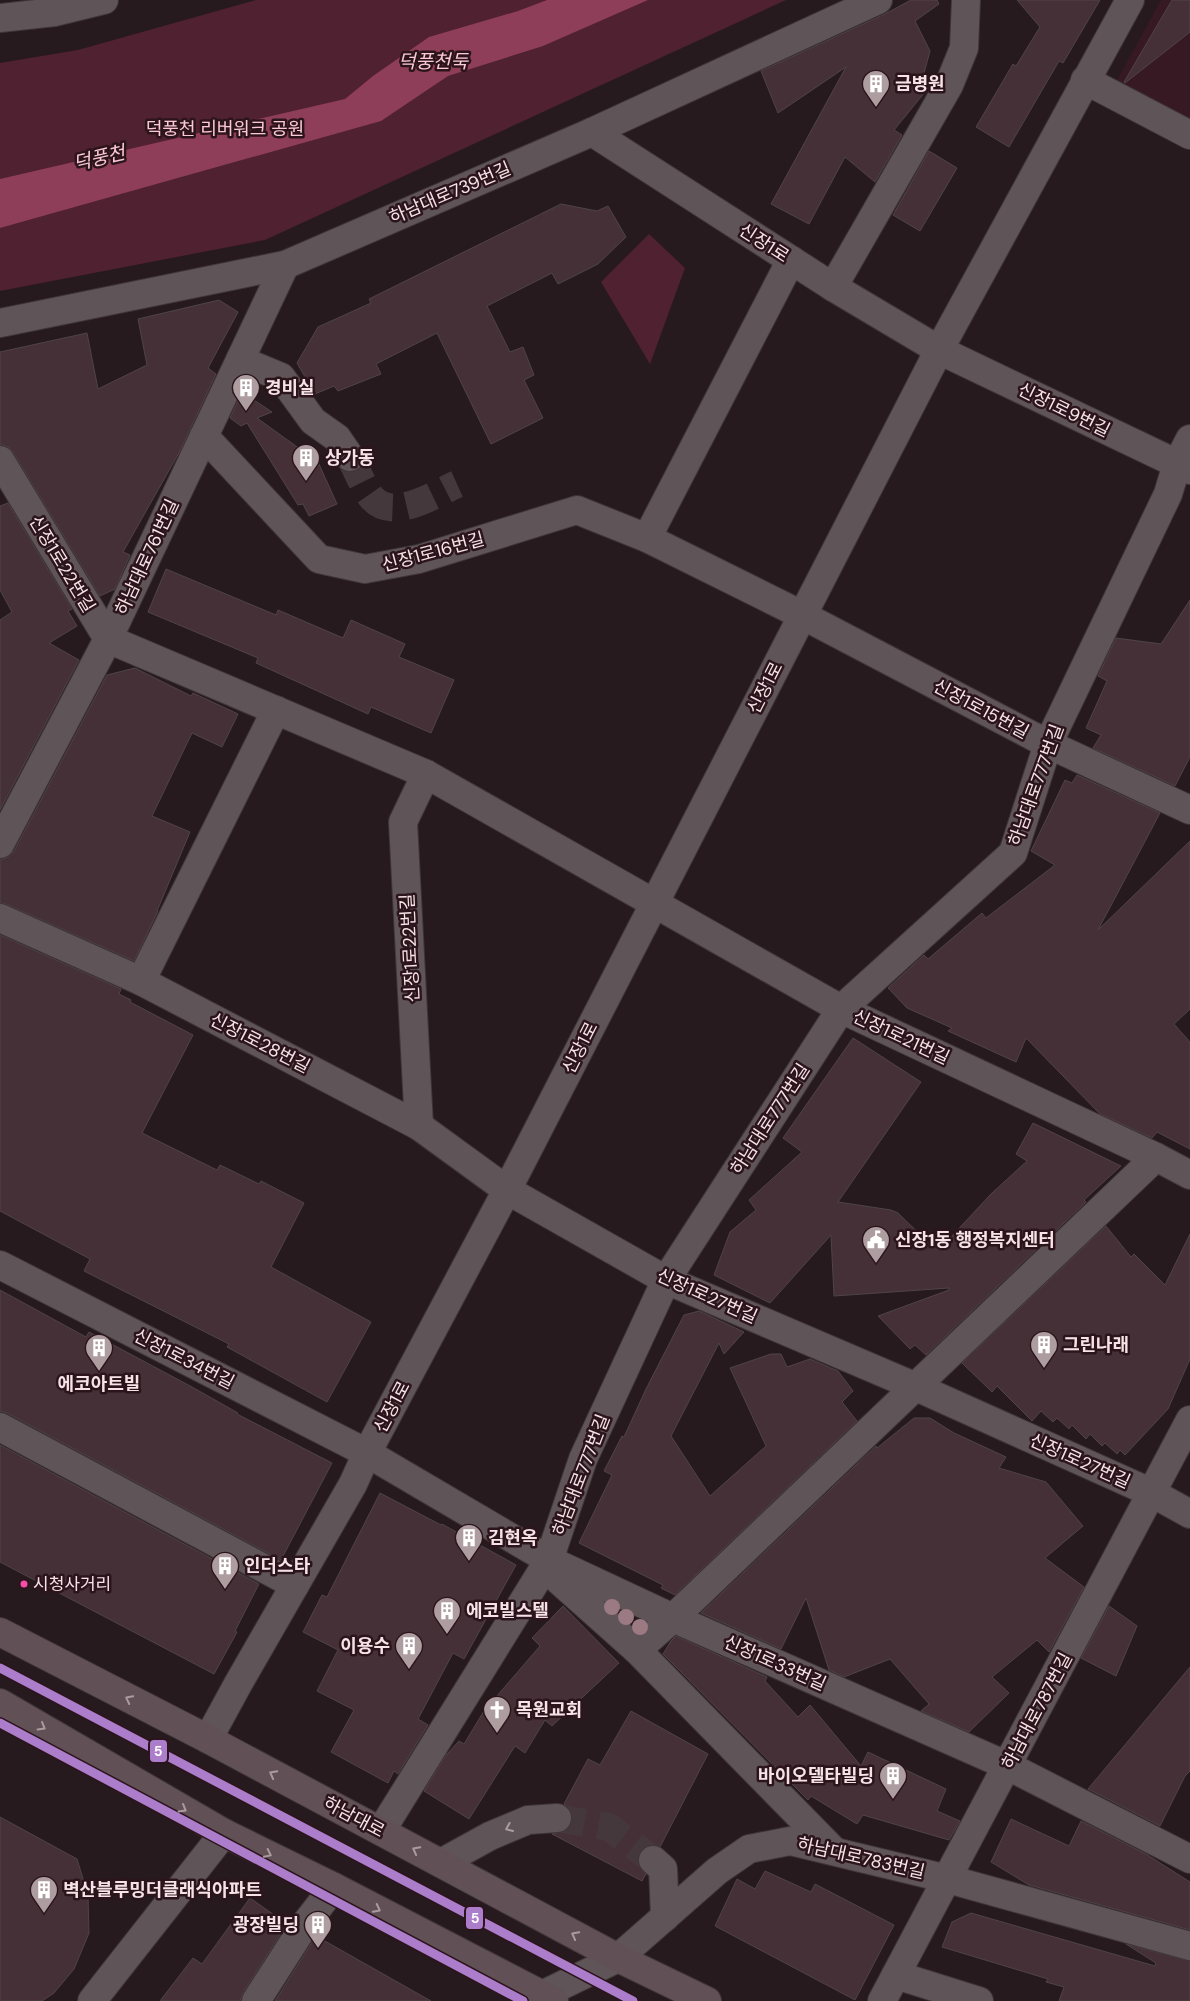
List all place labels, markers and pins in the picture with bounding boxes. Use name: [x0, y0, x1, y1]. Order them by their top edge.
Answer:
building icon: 금병원: [861, 69, 891, 108]
place label: 금병원: [895, 72, 945, 96]
building icon: 경비실: [231, 373, 261, 412]
place label: 경비실: [265, 376, 315, 400]
building icon: 상가동: [291, 443, 321, 482]
place label: 상가동: [325, 446, 375, 470]
public building icon: 신장1동 행정복지센터: [861, 1225, 891, 1264]
place label: 신장1동 행정복지센터: [895, 1228, 1055, 1252]
building icon: 그린나래: [1029, 1330, 1059, 1369]
building icon: 에코아트빌: [84, 1333, 114, 1372]
place label: 그린나래: [1063, 1333, 1129, 1357]
place label: 에코아트빌: [58, 1372, 140, 1396]
building icon: 김현옥: [454, 1523, 484, 1562]
place label: 김현옥: [488, 1526, 538, 1550]
building icon: 인더스타: [210, 1551, 240, 1590]
place label: 인더스타: [244, 1554, 311, 1578]
place label: 시청사거리: [33, 1573, 111, 1595]
marker: 시청사거리: [19, 1579, 29, 1589]
building icon: 에코빌스텔: [432, 1596, 462, 1635]
place label: 에코빌스텔: [466, 1599, 549, 1623]
building icon: 이용수: [394, 1631, 424, 1670]
place label: 이용수: [340, 1634, 390, 1658]
church icon: 목원교회: [482, 1695, 512, 1734]
place label: 목원교회: [516, 1698, 582, 1722]
building icon: 바이오델타빌딩: [878, 1761, 908, 1800]
place label: 바이오델타빌딩: [758, 1764, 874, 1788]
building icon: 벽산블루밍더클래식아파트: [29, 1875, 59, 1914]
place label: 벽산블루밍더클래식아파트: [63, 1878, 262, 1902]
building icon: 광장빌딩: [303, 1910, 333, 1949]
place label: 광장빌딩: [233, 1913, 299, 1937]

